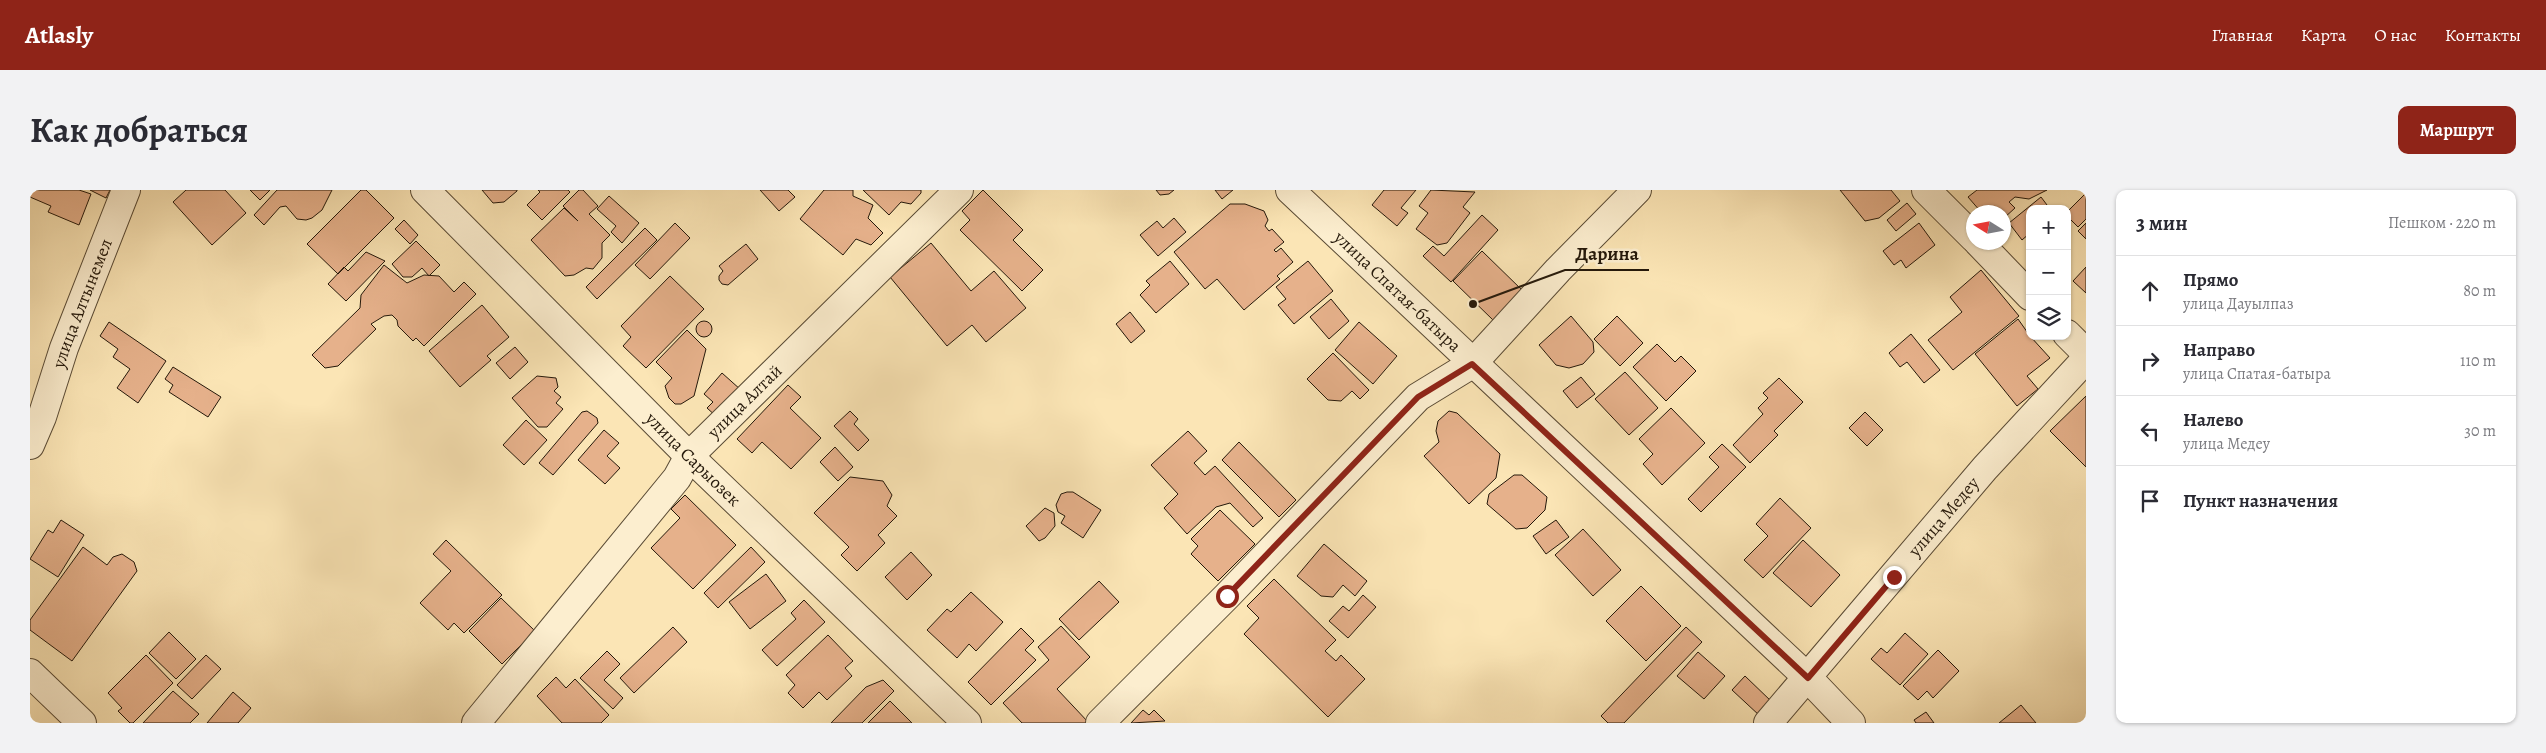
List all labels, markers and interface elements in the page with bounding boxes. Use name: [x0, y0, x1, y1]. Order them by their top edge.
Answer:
text: Atlasly: [25, 19, 93, 51]
text: Главная: [2212, 23, 2273, 47]
text: Карта: [2301, 23, 2346, 47]
text: О нас: [2374, 23, 2417, 47]
text: Контакты: [2445, 23, 2521, 47]
text: Как добраться: [30, 106, 248, 154]
button: Маршрут: [2398, 106, 2516, 154]
north arrow: [1966, 205, 2011, 250]
map controls: [2026, 205, 2071, 340]
button: +: [2026, 205, 2071, 250]
text: 3 мин: [2136, 209, 2188, 237]
text: Пешком · 220 m: [2388, 212, 2496, 234]
street label: улица Спатая-батыра: [1328, 225, 1467, 358]
street label: улица Алтынемел: [46, 235, 118, 372]
callout: Дарина: [1565, 236, 1649, 270]
text: Дарина: [1575, 241, 1640, 267]
button: −: [2026, 250, 2071, 295]
text: Прямо: [2183, 267, 2238, 293]
icon: ahead: [2136, 277, 2164, 305]
text: 80 m: [2463, 280, 2496, 302]
text: улица Дауылпаз: [2183, 293, 2294, 315]
button: layers: [2026, 295, 2071, 340]
text: Направо: [2183, 337, 2255, 363]
icon: right: [2136, 347, 2164, 375]
text: 110 m: [2460, 350, 2496, 372]
street label: улица Алтай: [701, 359, 787, 444]
text: улица Спатая-батыра: [2183, 363, 2331, 385]
street label: улица Сарыозек: [639, 406, 746, 512]
text: Налево: [2183, 407, 2243, 433]
icon: left: [2136, 417, 2164, 445]
text: 30 m: [2464, 420, 2496, 442]
text: улица Медеу: [2183, 433, 2270, 455]
street label: улица Медеу: [1902, 471, 1985, 562]
icon: arrive: [2136, 487, 2164, 515]
text: Пункт назначения: [2183, 488, 2338, 514]
route end: [1883, 566, 1906, 589]
route start: [1216, 585, 1239, 608]

